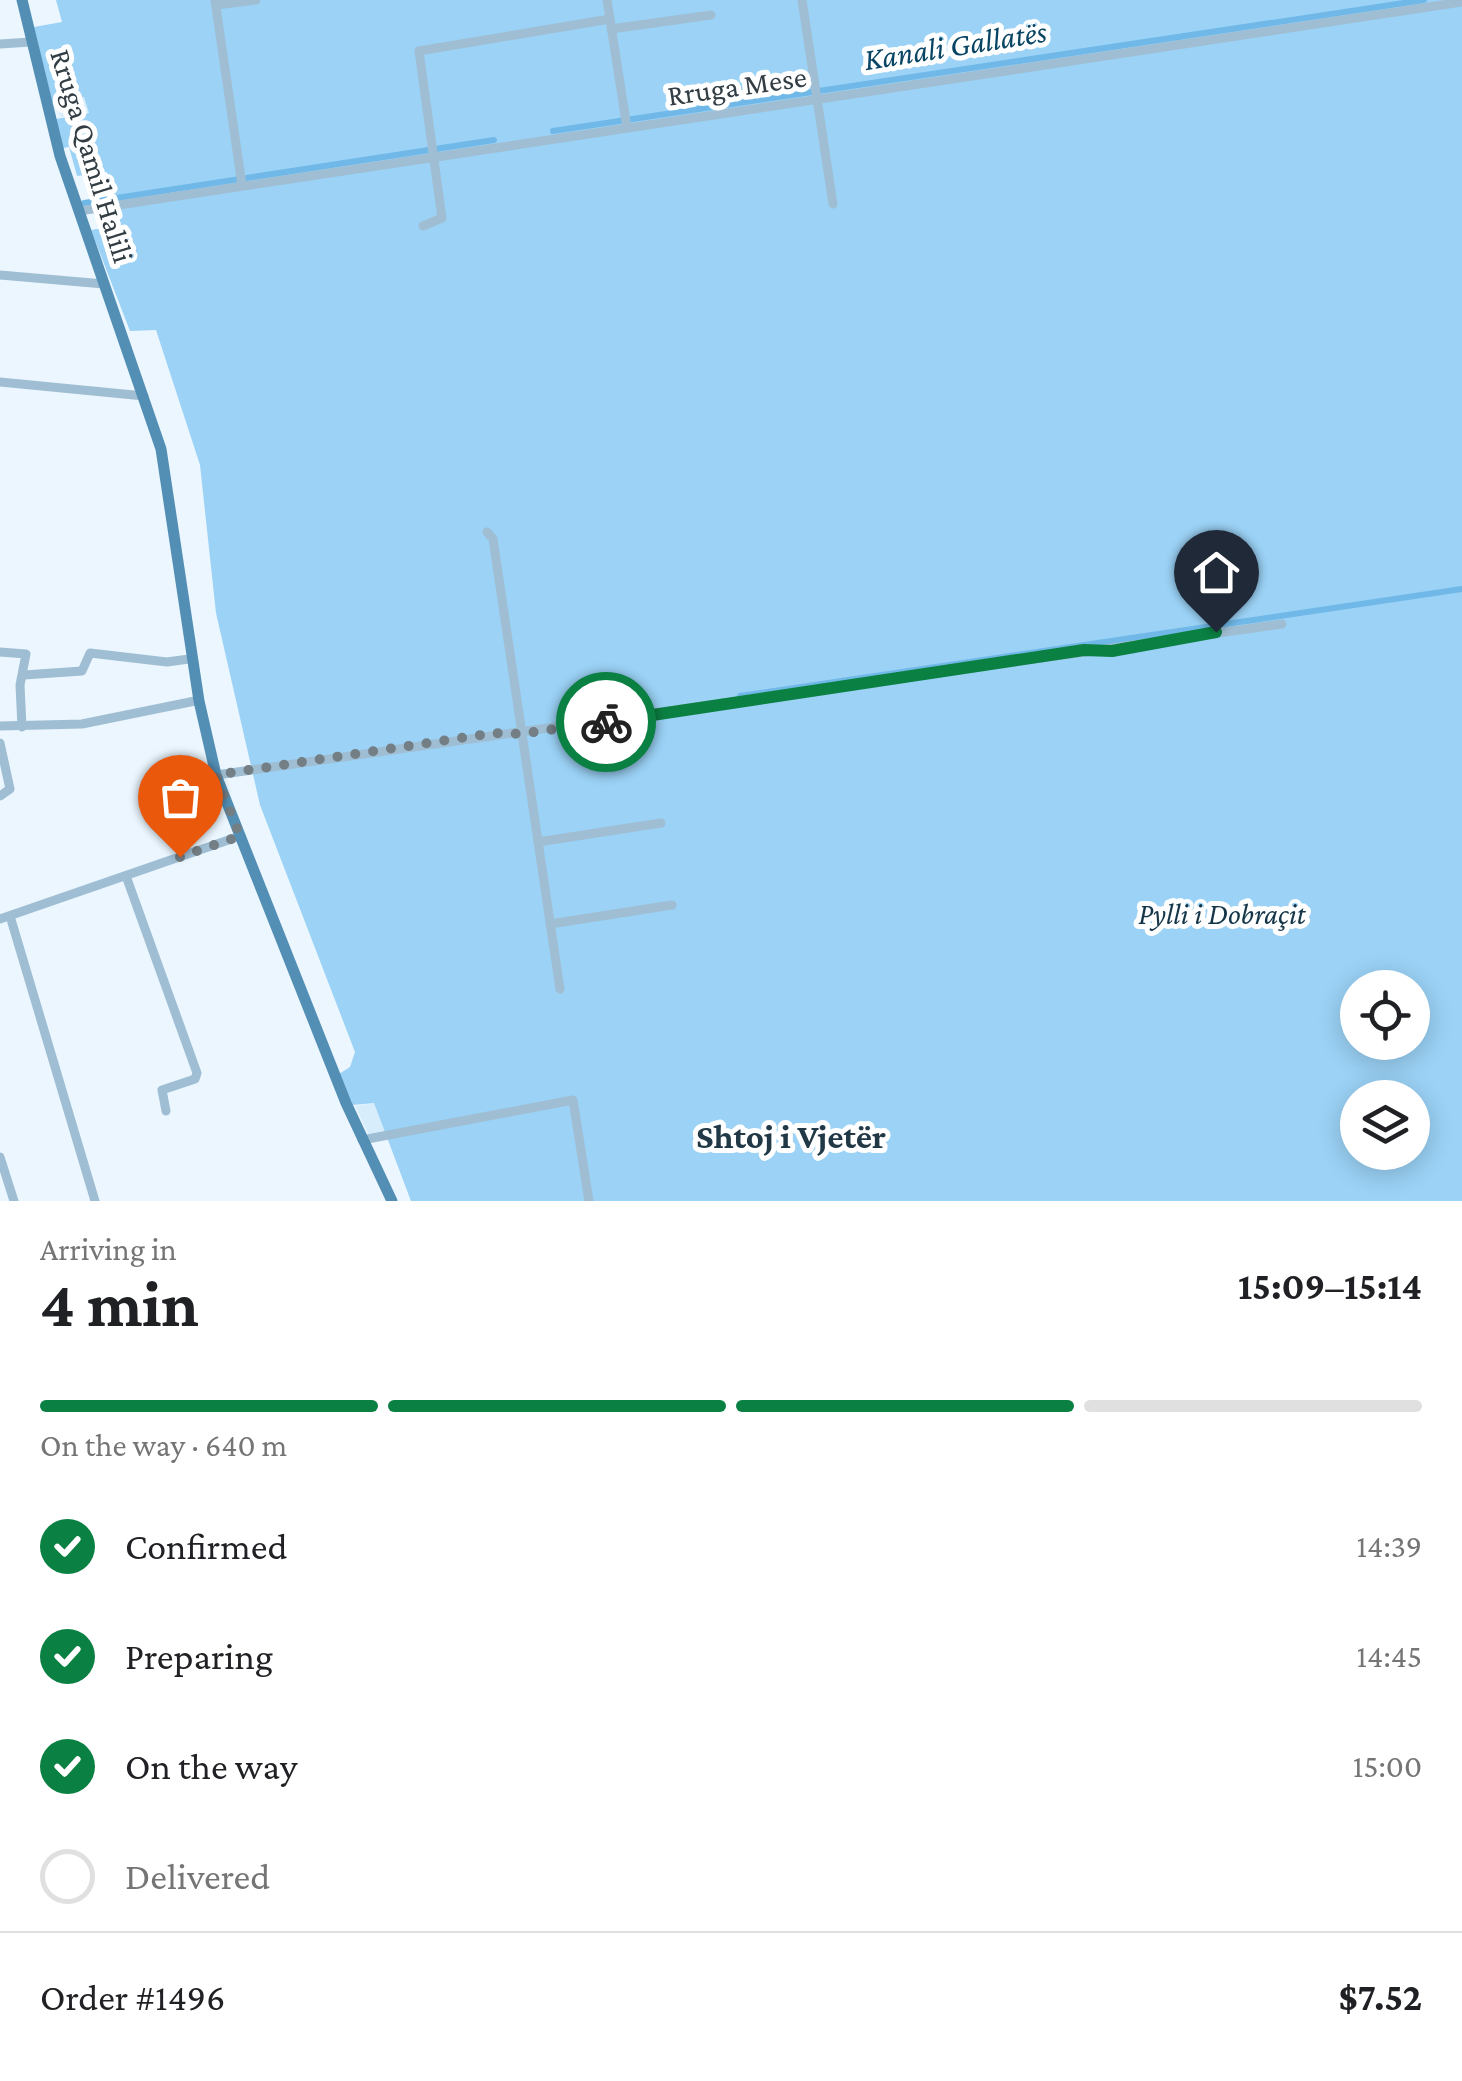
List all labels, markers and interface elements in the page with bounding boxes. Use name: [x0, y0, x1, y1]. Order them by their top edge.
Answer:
water label: Kanali Gallatës: [861, 13, 1049, 77]
street label: Rruga Qamil Halili: [43, 45, 141, 267]
street label: Rruga Mese: [665, 59, 809, 113]
pin: [1174, 530, 1259, 633]
icon: home: [1189, 545, 1244, 600]
courier: [556, 672, 656, 772]
icon: bike: [579, 695, 634, 750]
pin: [138, 755, 223, 858]
icon: bag: [153, 770, 208, 825]
park label: Pylli i Dobraçit: [1138, 897, 1307, 931]
map controls: [1340, 970, 1430, 1170]
button: locate: [1340, 970, 1430, 1060]
button: layers: [1340, 1080, 1430, 1170]
district label: Shtoj i Vjetër: [696, 1117, 886, 1156]
text: Arriving in: [40, 1231, 177, 1267]
text: 15:09–15:14: [1238, 1265, 1422, 1307]
text: 4 min: [40, 1268, 199, 1340]
text: On the way · 640 m: [40, 1427, 287, 1463]
icon: check: [40, 1519, 95, 1574]
text: Confirmed: [125, 1525, 288, 1567]
text: 14:39: [1356, 1528, 1422, 1564]
icon: check: [40, 1629, 95, 1684]
text: Preparing: [125, 1635, 273, 1677]
text: 14:45: [1356, 1638, 1422, 1674]
icon: check: [40, 1739, 95, 1794]
text: On the way: [125, 1745, 297, 1787]
text: 15:00: [1353, 1748, 1422, 1784]
text: Delivered: [125, 1855, 270, 1897]
text: Order #1496: [40, 1976, 225, 2018]
text: $7.52: [1338, 1976, 1422, 2018]

